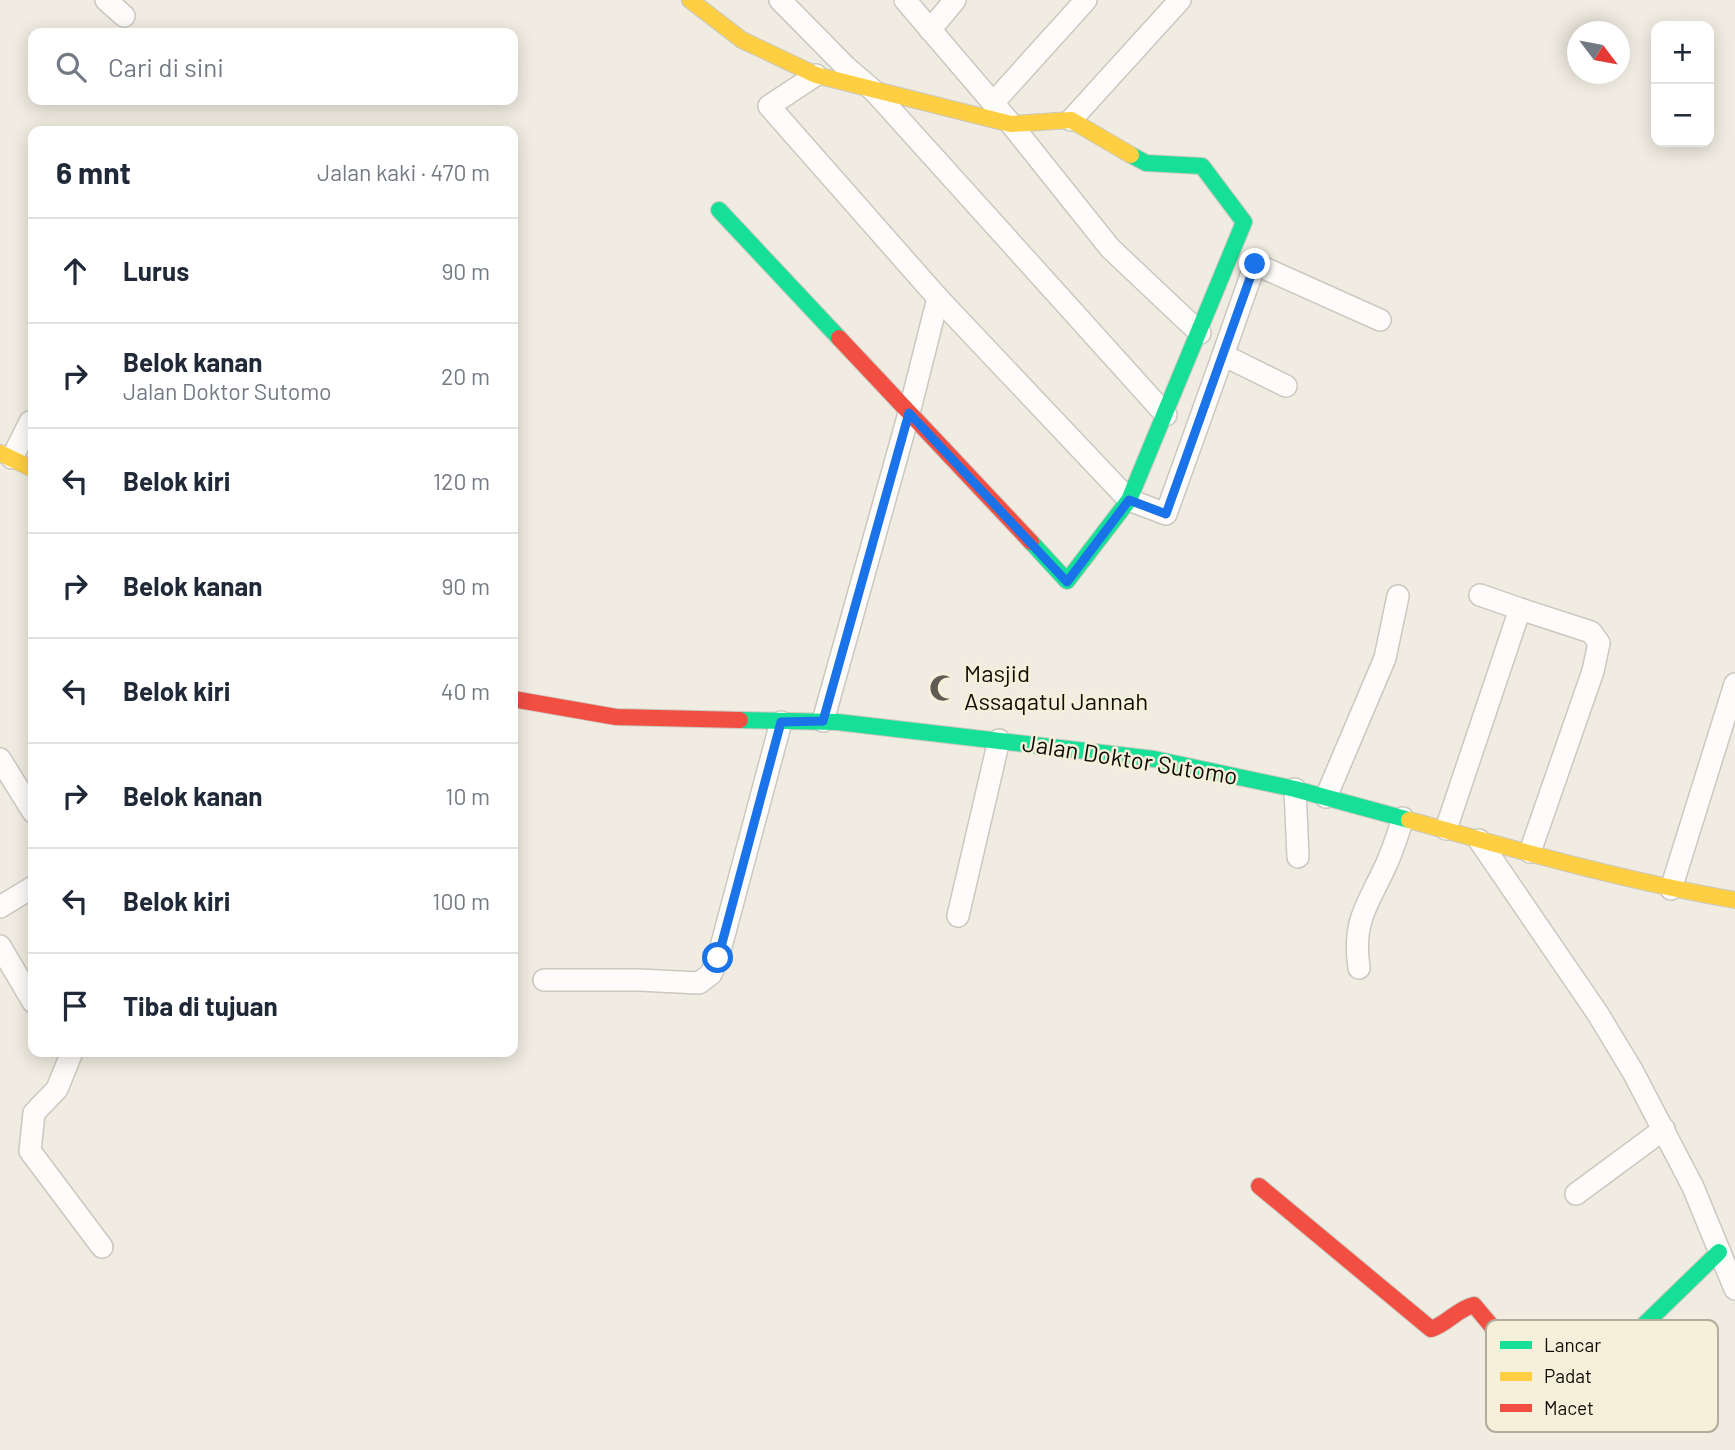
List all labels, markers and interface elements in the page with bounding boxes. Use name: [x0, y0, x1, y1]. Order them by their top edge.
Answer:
north arrow: [1567, 21, 1630, 84]
map controls: [1651, 21, 1714, 147]
button: +: [1651, 21, 1714, 84]
search box: [28, 28, 518, 105]
icon: search: [52, 48, 90, 86]
text: Cari di sini: [108, 51, 224, 82]
button: −: [1651, 84, 1714, 147]
text: 6 mnt: [56, 154, 131, 190]
text: Jalan kaki · 470 m: [317, 158, 490, 186]
route end: [1239, 248, 1270, 279]
icon: ahead: [56, 252, 94, 290]
text: Lurus: [123, 255, 189, 286]
text: 90 m: [441, 257, 490, 285]
text: Belok kanan: [123, 346, 262, 377]
icon: right: [56, 357, 94, 395]
text: 20 m: [441, 362, 490, 390]
text: Jalan Doktor Sutomo: [123, 377, 332, 405]
icon: left: [56, 462, 94, 500]
text: Belok kiri: [123, 465, 230, 496]
text: 120 m: [433, 467, 490, 495]
icon: right: [56, 567, 94, 605]
text: Belok kanan: [123, 570, 262, 601]
text: 90 m: [441, 572, 490, 600]
place label: Masjid Assaqatul Jannah: [964, 658, 1148, 715]
icon: left: [56, 672, 94, 710]
mosque icon: Masjid Assaqatul Jannah: [928, 673, 958, 703]
text: Belok kiri: [123, 675, 230, 706]
text: 40 m: [441, 677, 490, 705]
street label: Jalan Doktor Sutomo: [1020, 727, 1240, 790]
icon: right: [56, 777, 94, 815]
text: Belok kanan: [123, 780, 262, 811]
text: 10 m: [445, 782, 490, 810]
icon: left: [56, 882, 94, 920]
text: Belok kiri: [123, 885, 230, 916]
text: 100 m: [432, 887, 490, 915]
route start: [702, 942, 733, 973]
icon: arrive: [56, 987, 94, 1025]
text: Tiba di tujuan: [123, 990, 278, 1021]
legend: [1486, 1320, 1718, 1432]
text: Lancar: [1544, 1333, 1601, 1356]
text: Padat: [1544, 1364, 1592, 1387]
text: Macet: [1544, 1396, 1594, 1419]

